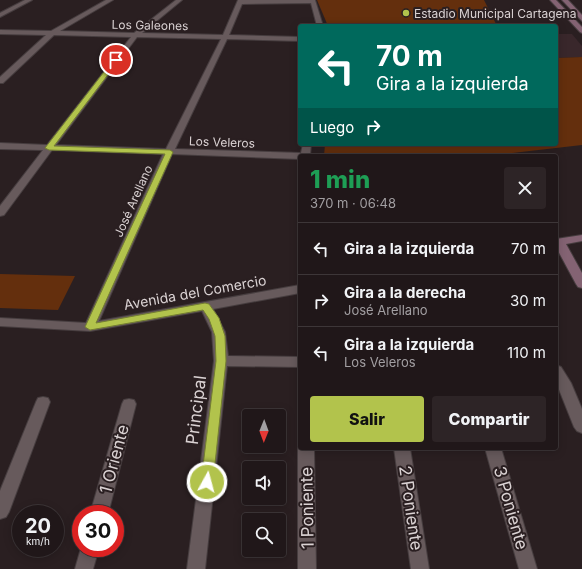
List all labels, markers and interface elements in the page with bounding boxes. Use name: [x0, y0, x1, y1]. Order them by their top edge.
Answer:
place label: Estadio Municipal Cartagena: [414, 6, 576, 21]
marker: Estadio Municipal Cartagena: [401, 8, 411, 18]
street label: Los Galeones: [111, 17, 189, 33]
text: 70 m: [376, 39, 443, 73]
icon: left: [310, 40, 362, 92]
pin: [99, 43, 133, 77]
icon: arrive: [105, 49, 127, 71]
text: Gira a la izquierda: [376, 73, 529, 94]
icon: right: [362, 116, 384, 138]
text: Luego: [310, 118, 354, 137]
street label: Los Veleros: [189, 133, 255, 151]
street label: José Arellano: [110, 163, 156, 239]
text: 1 min: [310, 165, 370, 194]
button: close: [504, 167, 546, 209]
text: 370 m · 06:48: [310, 195, 396, 211]
icon: left: [310, 238, 332, 260]
text: Gira a la izquierda: [344, 239, 474, 258]
text: 70 m: [511, 239, 546, 258]
street label: Avenida del Comercio: [122, 271, 268, 313]
text: Gira a la derecha: [344, 283, 466, 302]
icon: right: [310, 290, 332, 312]
text: 30 m: [510, 291, 546, 310]
text: José Arellano: [344, 302, 428, 318]
text: Gira a la izquierda: [344, 335, 474, 354]
icon: left: [310, 342, 332, 364]
text: 110 m: [507, 343, 546, 362]
text: Los Veleros: [344, 354, 416, 370]
street label: Principal: [182, 374, 210, 446]
button: Salir: [310, 396, 424, 442]
button: Compartir: [432, 396, 546, 442]
north arrow: [242, 409, 286, 453]
map controls: [242, 409, 286, 557]
street label: 1 Oriente: [95, 422, 133, 496]
position arrow: [186, 461, 228, 503]
button: sound: [242, 461, 286, 505]
street label: 2 Poniente: [395, 464, 427, 552]
street label: 3 Poniente: [490, 464, 532, 552]
street label: 1 Poniente: [296, 467, 318, 549]
speed limit sign: 30: [72, 505, 124, 557]
button: search: [242, 513, 286, 557]
text: 20: [25, 514, 51, 538]
text: km/h: [26, 535, 50, 547]

